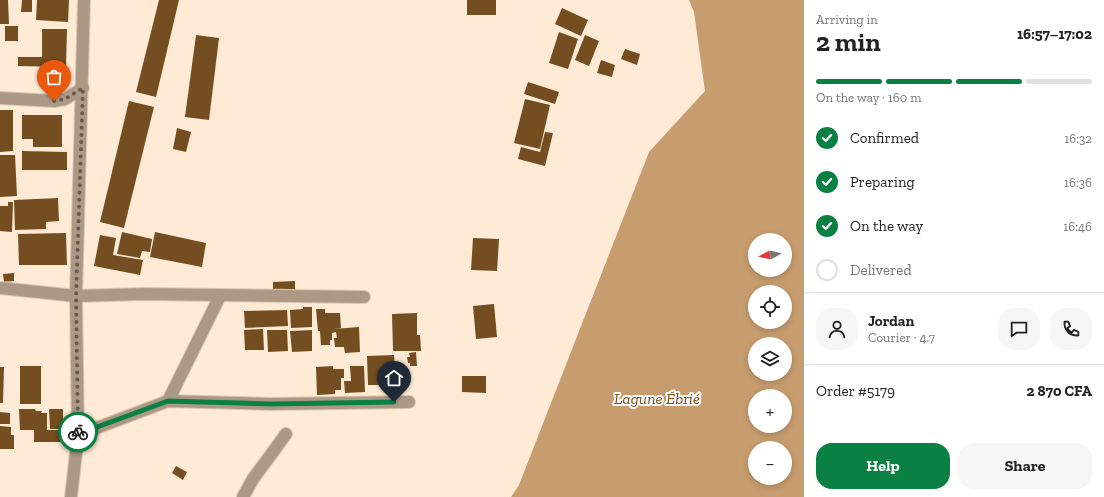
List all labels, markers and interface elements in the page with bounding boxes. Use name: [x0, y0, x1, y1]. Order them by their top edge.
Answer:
text: Arriving in: [816, 12, 878, 27]
text: 16:57–17:02: [1017, 25, 1092, 43]
text: 2 min: [816, 26, 881, 58]
pin: [37, 60, 71, 101]
icon: bag: [43, 66, 65, 88]
text: On the way · 160 m: [816, 90, 921, 105]
icon: check: [816, 127, 838, 149]
text: Confirmed: [850, 129, 919, 147]
text: 16:32: [1064, 131, 1092, 146]
icon: check: [816, 171, 838, 193]
text: Preparing: [850, 173, 915, 191]
text: 16:36: [1064, 175, 1092, 190]
icon: check: [816, 215, 838, 237]
text: On the way: [850, 217, 923, 235]
text: 16:46: [1063, 219, 1092, 234]
north arrow: [748, 233, 792, 277]
map controls: [748, 233, 792, 485]
text: Delivered: [850, 261, 912, 279]
button: locate: [748, 285, 792, 329]
button: person: [816, 308, 858, 350]
button: chat: [998, 308, 1040, 350]
button: phone: [1050, 308, 1092, 350]
text: Jordan: [868, 312, 914, 330]
text: Courier · 4.7: [868, 330, 935, 345]
button: layers: [748, 337, 792, 381]
pin: [377, 361, 411, 402]
icon: home: [383, 367, 405, 389]
text: Order #5179: [816, 382, 895, 400]
text: 2 870 CFA: [1027, 382, 1092, 400]
water label: Lagune Ébrié: [614, 389, 700, 408]
button: +: [748, 389, 792, 433]
courier: [58, 412, 98, 452]
icon: bike: [67, 421, 89, 443]
button: −: [748, 441, 792, 485]
button: Help: [816, 443, 950, 489]
button: Share: [958, 443, 1092, 489]

